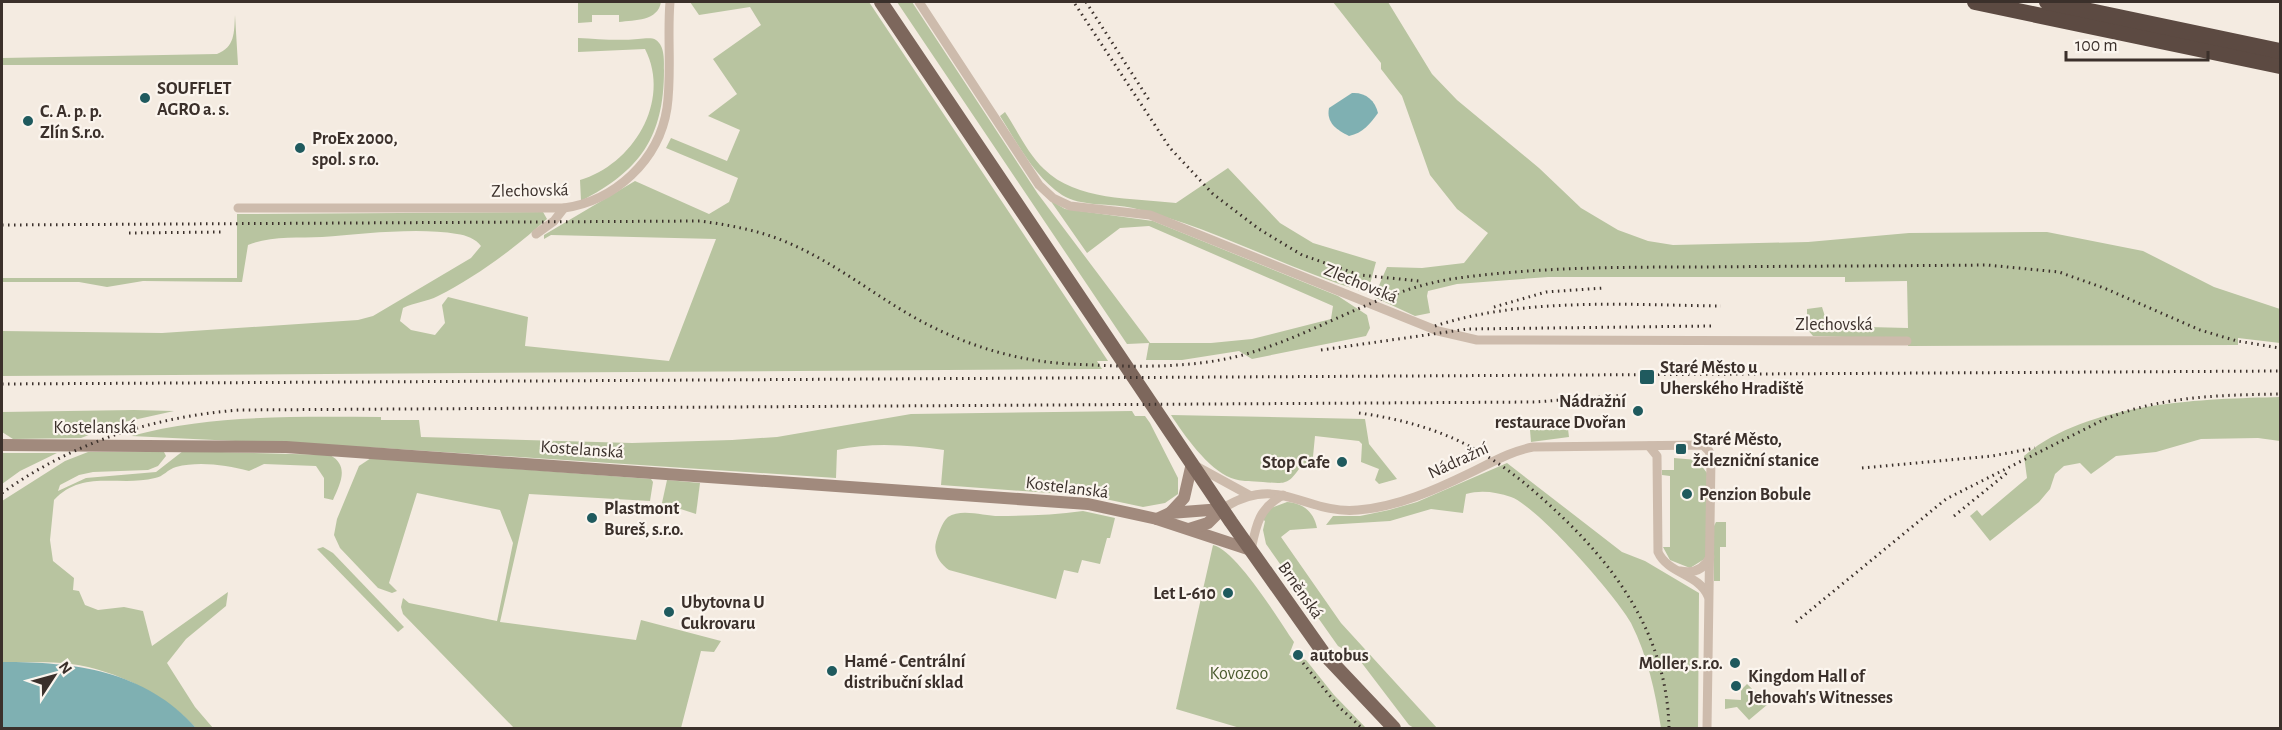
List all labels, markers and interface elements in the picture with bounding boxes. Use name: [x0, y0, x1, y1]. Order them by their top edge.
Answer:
scale bar: [2066, 24, 2208, 62]
text: 100 m: [2075, 37, 2118, 55]
place label: SOUFFLET AGRO a. s.: [157, 80, 231, 119]
marker: SOUFFLET AGRO a. s.: [138, 91, 152, 105]
place label: C. A. p. p. Zlín S.r.o.: [40, 103, 105, 142]
marker: C. A. p. p. Zlín S.r.o.: [21, 114, 35, 128]
place label: ProEx 2000, spol. s r.o.: [312, 130, 398, 169]
marker: ProEx 2000, spol. s r.o.: [293, 141, 307, 155]
street label: Zlechovská: [491, 181, 569, 201]
street label: Zlechovská: [1321, 261, 1400, 307]
street label: Zlechovská: [1795, 316, 1873, 334]
place label: Staré Město u Uherského Hradiště: [1660, 359, 1804, 398]
marker: Staré Město u Uherského Hradiště: [1638, 368, 1656, 386]
place label: Nádražní restaurace Dvořan: [1495, 393, 1626, 432]
marker: Nádražní restaurace Dvořan: [1631, 404, 1645, 418]
street label: Kostelanská: [53, 419, 137, 437]
place label: Staré Město, železniční stanice: [1693, 431, 1819, 470]
street label: Kostelanská: [540, 438, 624, 462]
street label: Nádražní: [1425, 439, 1492, 483]
marker: Staré Město, železniční stanice: [1674, 442, 1688, 456]
place label: Stop Cafe: [1262, 454, 1330, 472]
marker: Stop Cafe: [1335, 455, 1349, 469]
street label: Kostelanská: [1024, 474, 1109, 502]
place label: Penzion Bobule: [1699, 486, 1811, 504]
marker: Penzion Bobule: [1680, 487, 1694, 501]
place label: Plastmont Bureš, s.r.o.: [604, 500, 684, 539]
marker: Plastmont Bureš, s.r.o.: [585, 511, 599, 525]
street label: Brněnská: [1274, 559, 1326, 622]
place label: Let L-610: [1153, 585, 1216, 603]
marker: Let L-610: [1221, 586, 1235, 600]
place label: Ubytovna U Cukrovaru: [681, 594, 765, 633]
marker: Ubytovna U Cukrovaru: [662, 605, 676, 619]
north arrow: [24, 646, 84, 706]
place label: autobus: [1310, 647, 1369, 665]
marker: autobus: [1291, 648, 1305, 662]
place label: Hamé - Centrální distribuční sklad: [844, 653, 966, 692]
place label: Moller, s.r.o.: [1639, 655, 1723, 673]
marker: Moller, s.r.o.: [1728, 656, 1742, 670]
text: N: [56, 659, 75, 677]
marker: Hamé - Centrální distribuční sklad: [825, 664, 839, 678]
park label: Kovozoo: [1210, 665, 1269, 683]
place label: Kingdom Hall of Jehovah's Witnesses: [1748, 668, 1893, 707]
marker: Kingdom Hall of Jehovah's Witnesses: [1729, 679, 1743, 693]

